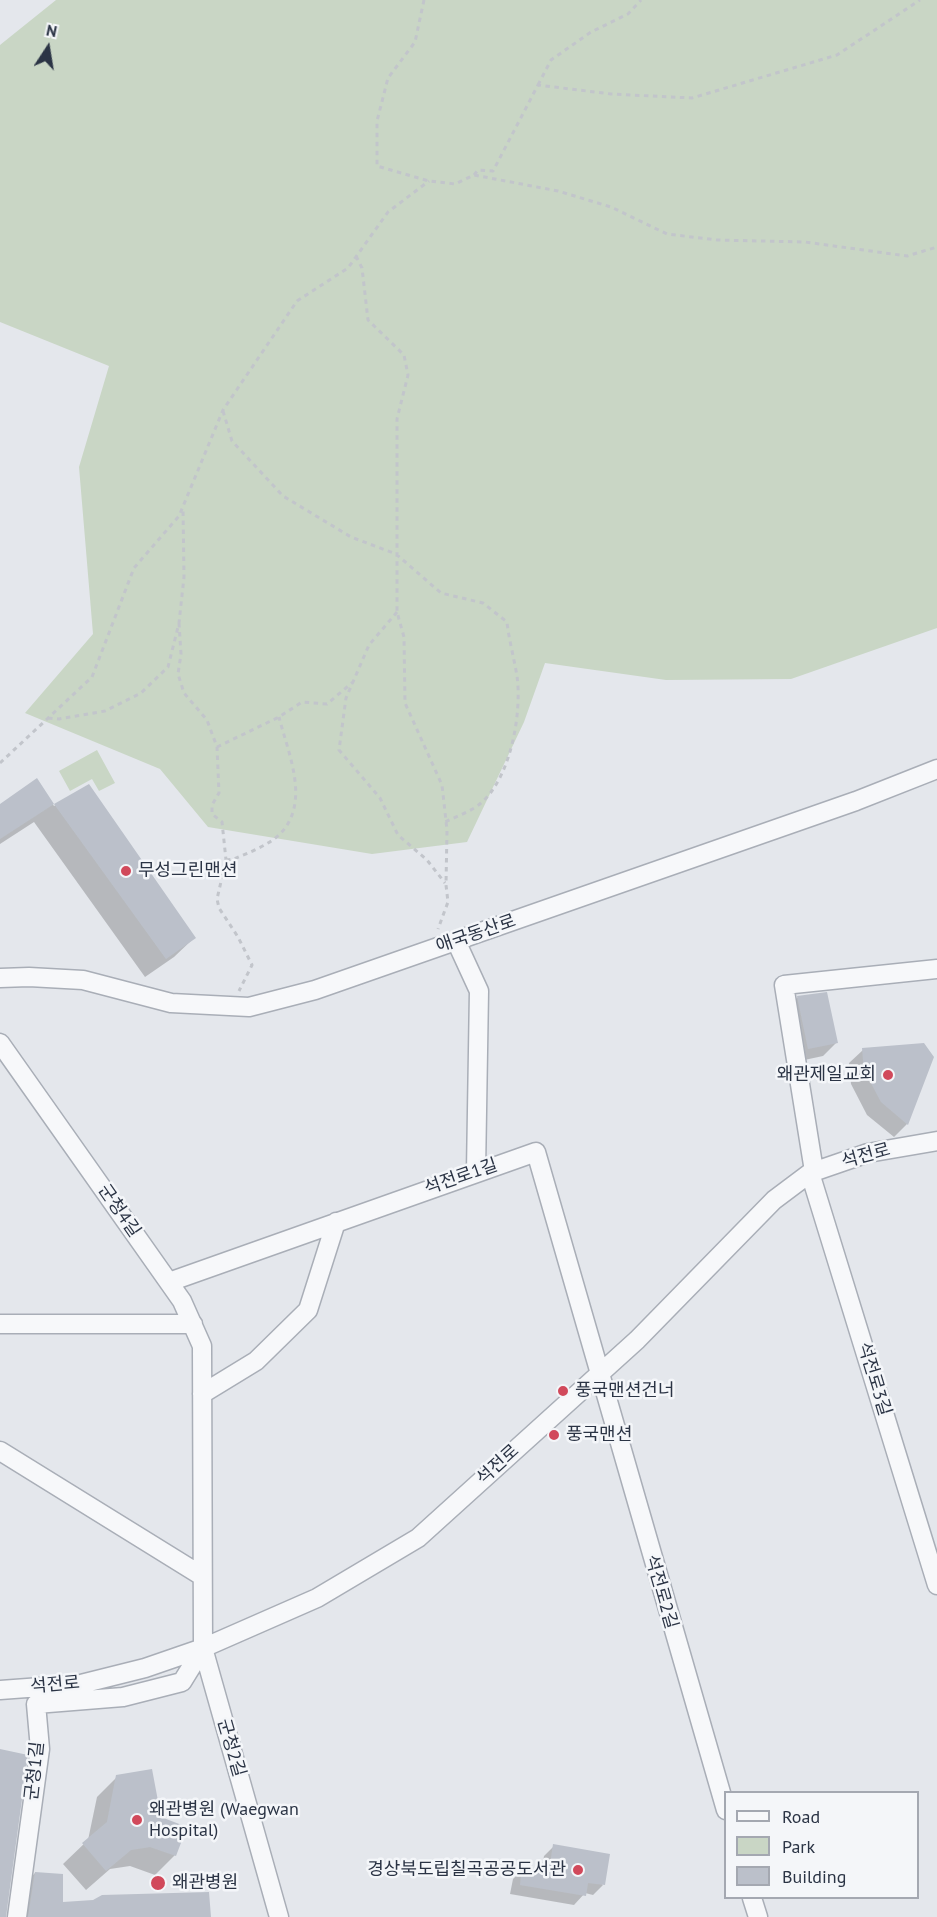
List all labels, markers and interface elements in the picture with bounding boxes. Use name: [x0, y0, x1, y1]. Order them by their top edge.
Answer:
north arrow: [18, 18, 78, 78]
text: N: [45, 20, 59, 41]
place label: 무성그린맨션: [138, 860, 237, 882]
marker: 무성그린맨션: [119, 864, 133, 878]
street label: 애국동산로: [433, 910, 519, 958]
place label: 왜관제일교회: [777, 1064, 876, 1086]
marker: 왜관제일교회: [881, 1068, 895, 1082]
street label: 석전로: [839, 1139, 893, 1173]
street label: 석전로1길: [422, 1154, 500, 1200]
street label: 군청4길: [93, 1180, 145, 1242]
street label: 석전로3길: [853, 1339, 895, 1419]
place label: 풍국맨션건너: [575, 1380, 674, 1402]
marker: 풍국맨션건너: [556, 1384, 570, 1398]
place label: 풍국맨션: [566, 1424, 632, 1446]
marker: 풍국맨션: [547, 1428, 561, 1442]
street label: 석전로: [472, 1440, 524, 1490]
street label: 석전로2길: [640, 1552, 682, 1632]
street label: 석전로: [29, 1672, 81, 1698]
street label: 군청2길: [212, 1716, 250, 1780]
street label: 군청1길: [21, 1740, 49, 1802]
legend: [724, 1791, 919, 1899]
place label: 왜관병원 (Waegwan Hospital): [149, 1799, 299, 1842]
text: Road: [782, 1805, 820, 1828]
marker: 왜관병원 (Waegwan Hospital): [130, 1813, 144, 1827]
text: Park: [782, 1835, 815, 1858]
place label: 경상북도립칠곡공공도서관: [367, 1859, 566, 1881]
marker: 경상북도립칠곡공공도서관: [571, 1863, 585, 1877]
text: Building: [782, 1865, 846, 1888]
place label: 왜관병원: [172, 1872, 238, 1894]
marker: 왜관병원: [149, 1874, 167, 1892]

